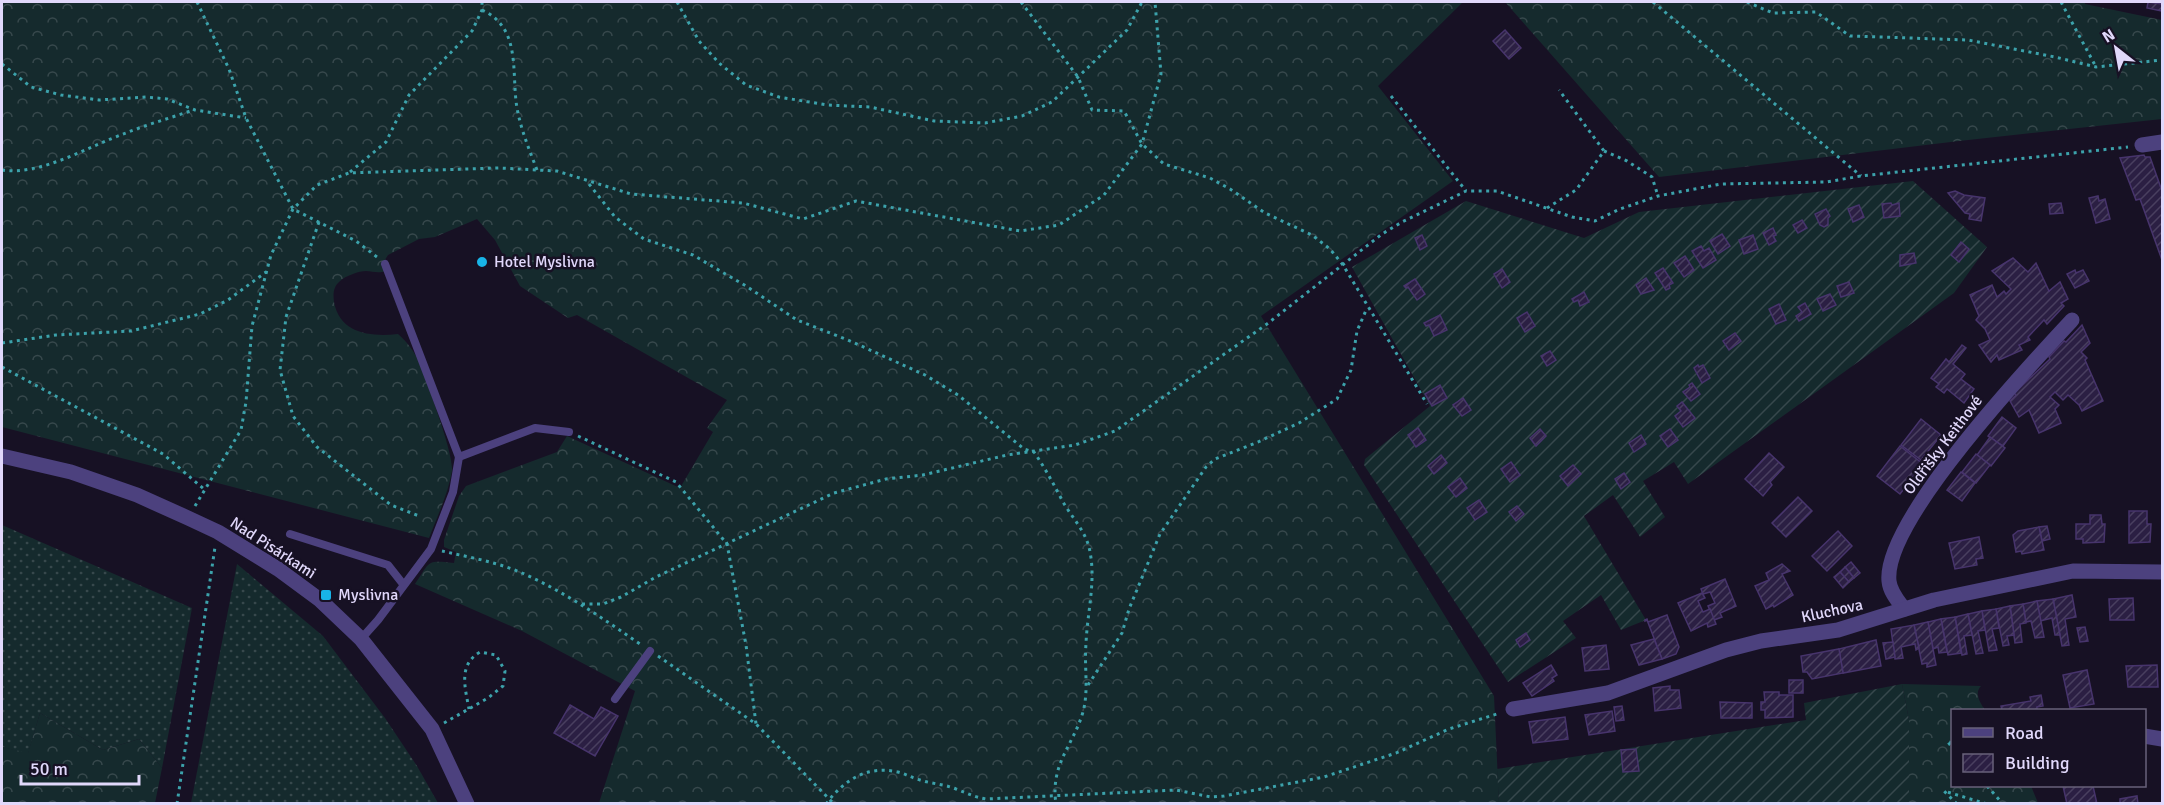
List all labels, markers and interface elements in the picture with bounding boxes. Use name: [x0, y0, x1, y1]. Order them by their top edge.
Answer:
north arrow: [2086, 18, 2146, 78]
text: N: [2099, 25, 2119, 47]
place label: Hotel Myslivna: [494, 252, 595, 272]
marker: Hotel Myslivna: [475, 255, 489, 269]
street label: Oldřišky Keithové: [1899, 391, 1987, 499]
street label: Nad Pisárkami: [226, 513, 320, 583]
place label: Myslivna: [338, 585, 398, 605]
marker: Myslivna: [319, 588, 333, 602]
street label: Kluchova: [1799, 595, 1865, 627]
legend: [1951, 709, 2146, 787]
text: Road: [2005, 722, 2044, 744]
scale bar: [21, 748, 140, 786]
text: Building: [2005, 752, 2069, 774]
text: 50 m: [30, 758, 68, 780]

